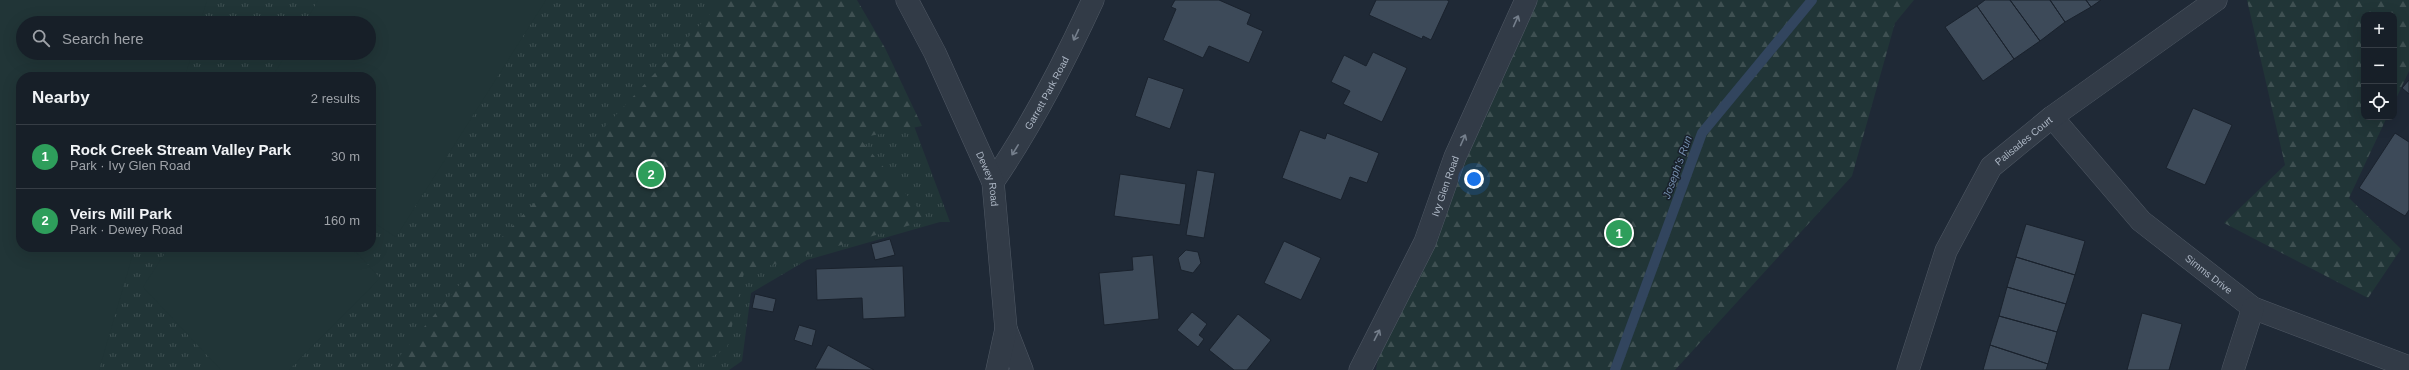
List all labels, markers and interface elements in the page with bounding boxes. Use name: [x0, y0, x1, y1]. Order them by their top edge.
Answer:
map controls: [2361, 12, 2397, 120]
button: +: [2361, 12, 2397, 48]
one-way arrow: [1513, 15, 1521, 27]
search box: [16, 16, 376, 60]
icon: search: [30, 27, 52, 49]
one-way arrow: [1072, 29, 1079, 41]
text: Search here: [62, 30, 144, 47]
button: −: [2361, 48, 2397, 84]
street label: Garrett Park Road: [1022, 55, 1071, 131]
button: locate: [2361, 84, 2397, 120]
text: Nearby: [32, 88, 90, 107]
text: 2 results: [311, 91, 360, 106]
street label: Palisades Court: [1993, 114, 2054, 167]
one-way arrow: [1460, 134, 1467, 146]
water label: Joseph's Run: [1660, 134, 1694, 201]
text: Rock Creek Stream Valley Park: [70, 141, 291, 158]
one-way arrow: [1010, 144, 1018, 156]
text: 1: [41, 149, 49, 164]
text: 30 m: [331, 149, 360, 164]
street label: Dewey Road: [974, 150, 1001, 207]
street label: Ivy Glen Road: [1429, 154, 1461, 218]
text: Park · Ivy Glen Road: [70, 158, 191, 173]
pin: 2: [638, 159, 664, 189]
your location: [1464, 169, 1484, 189]
text: Veirs Mill Park: [70, 205, 172, 222]
text: 2: [41, 213, 49, 228]
text: 160 m: [324, 213, 360, 228]
pin: 1: [1606, 218, 1632, 248]
text: Park · Dewey Road: [70, 222, 183, 237]
street label: Simms Drive: [2183, 252, 2235, 296]
one-way arrow: [1374, 330, 1382, 342]

